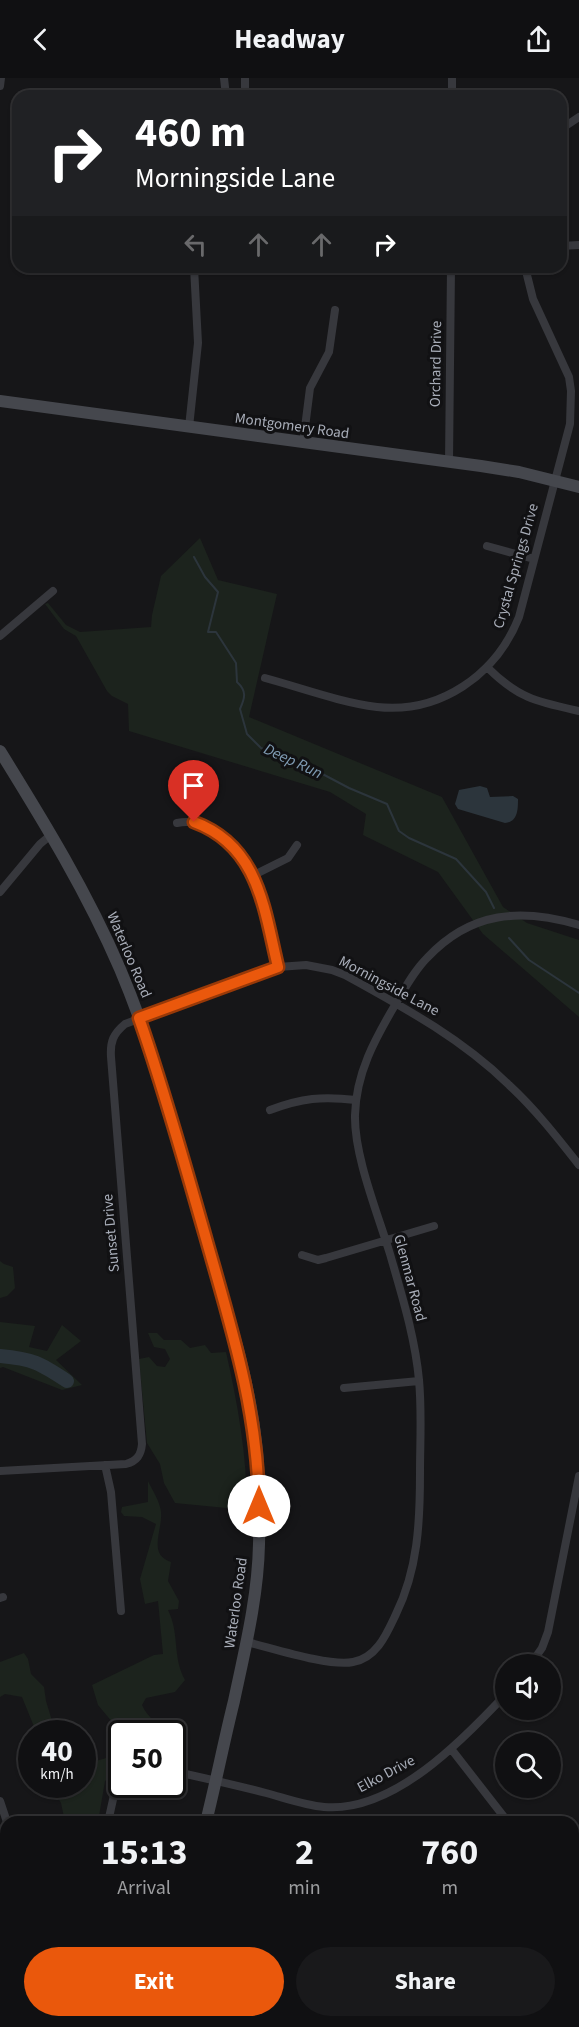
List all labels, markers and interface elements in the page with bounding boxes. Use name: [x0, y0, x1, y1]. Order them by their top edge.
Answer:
text: Headway: [234, 20, 345, 59]
icon: back: [24, 23, 57, 56]
icon: share: [522, 23, 555, 56]
text: 460 m: [135, 103, 246, 163]
icon: right: [36, 114, 114, 192]
text: Morningside Lane: [135, 159, 335, 198]
icon: left: [179, 228, 212, 261]
icon: ahead: [242, 228, 275, 261]
icon: ahead: [305, 228, 338, 261]
icon: right: [368, 228, 401, 261]
street label: Orchard Drive: [425, 321, 447, 407]
street label: Montgomery Road: [233, 408, 351, 444]
street label: Crystal Springs Drive: [488, 501, 544, 631]
water label: Deep Run: [260, 738, 326, 784]
pin: [168, 760, 219, 822]
icon: arrive: [177, 769, 210, 802]
street label: Waterloo Road: [101, 909, 157, 1001]
street label: Morningside Lane: [335, 951, 443, 1021]
street label: Sunset Drive: [97, 1193, 125, 1273]
street label: Glenmar Road: [388, 1232, 432, 1324]
position arrow: [227, 1474, 291, 1538]
street label: Waterloo Road: [219, 1556, 253, 1650]
map controls: [495, 1654, 561, 1798]
button: sound: [495, 1654, 561, 1720]
speed limit sign: 50: [108, 1720, 186, 1798]
text: 40: [41, 1730, 73, 1773]
button: search: [495, 1732, 561, 1798]
street label: Elko Drive: [353, 1750, 419, 1798]
text: km/h: [40, 1764, 74, 1785]
text: 15:13: [101, 1827, 188, 1878]
text: 2: [295, 1827, 314, 1878]
text: 760: [421, 1827, 478, 1878]
text: Arrival: [117, 1874, 171, 1902]
text: min: [288, 1874, 321, 1902]
text: m: [441, 1874, 458, 1902]
button: Exit: [24, 1947, 284, 2016]
button: Share: [296, 1947, 555, 2016]

